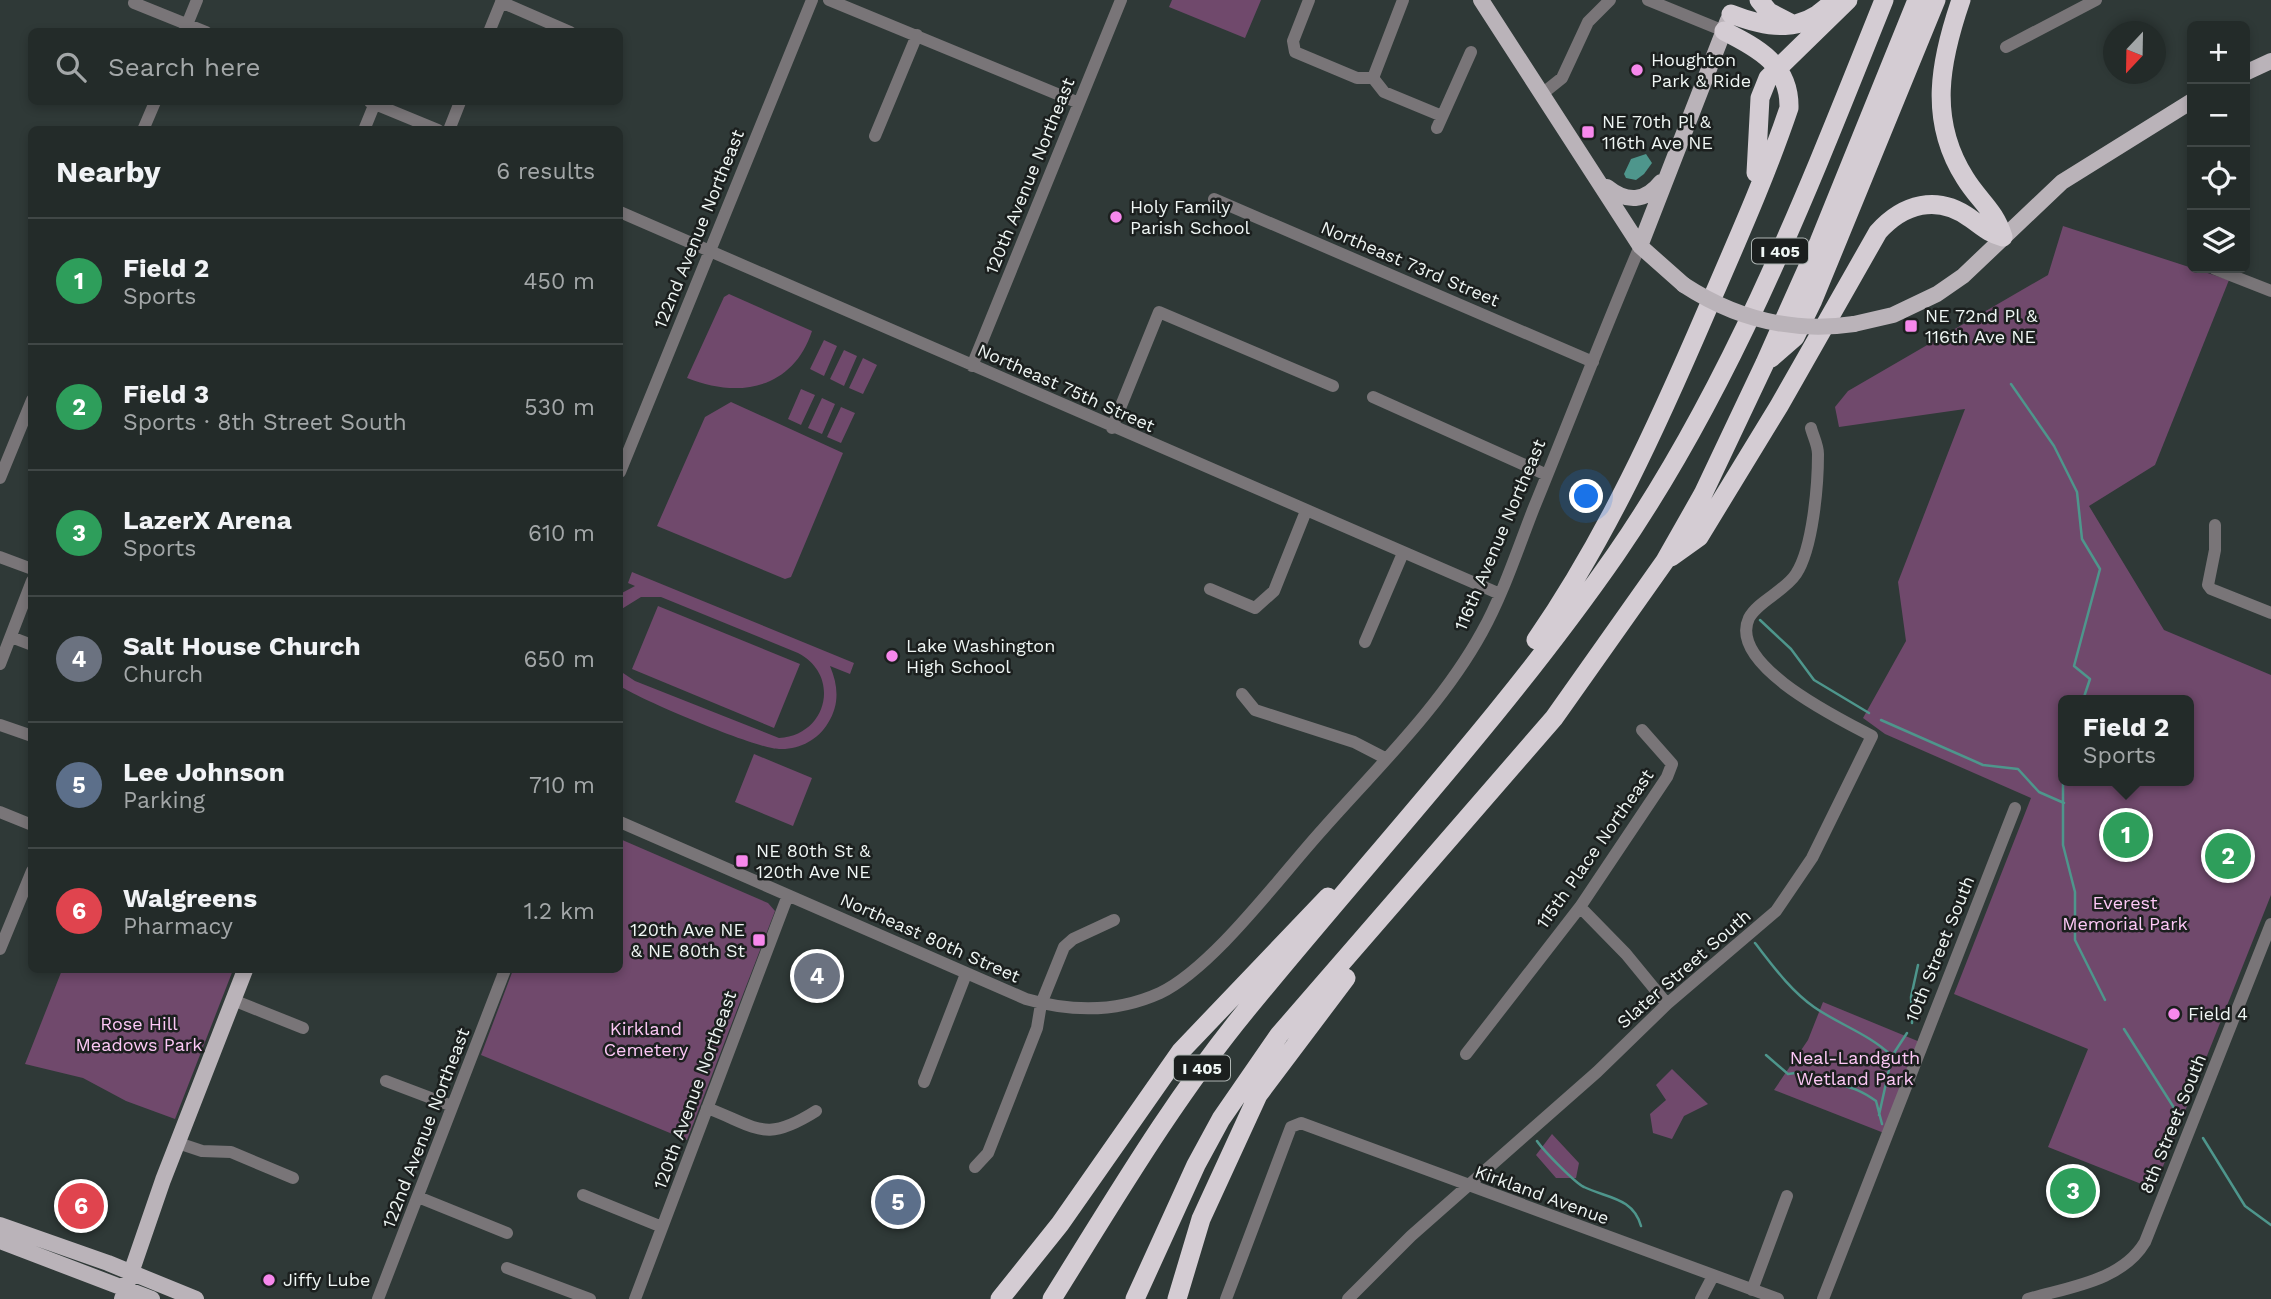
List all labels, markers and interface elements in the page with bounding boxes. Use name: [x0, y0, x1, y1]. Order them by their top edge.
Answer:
north arrow: [2103, 21, 2166, 84]
map controls: [2187, 21, 2250, 273]
button: +: [2187, 21, 2250, 84]
search box: [28, 28, 623, 105]
icon: search: [52, 48, 90, 86]
place label: Houghton Park & Ride: [1651, 49, 1751, 91]
text: Search here: [108, 52, 260, 82]
marker: Houghton Park & Ride: [1629, 62, 1645, 78]
street label: 120th Avenue Northeast: [981, 74, 1079, 277]
button: −: [2187, 84, 2250, 147]
place label: NE 70th Pl & 116th Ave NE: [1602, 111, 1713, 153]
marker: NE 70th Pl & 116th Ave NE: [1580, 124, 1596, 140]
street label: 122nd Avenue Northeast: [649, 126, 748, 331]
button: locate: [2187, 147, 2250, 210]
text: Nearby: [56, 154, 161, 189]
text: 6 results: [496, 158, 595, 185]
place label: Holy Family Parish School: [1130, 196, 1250, 238]
marker: Holy Family Parish School: [1108, 209, 1124, 225]
button: layers: [2187, 210, 2250, 273]
street label: Northeast 73rd Street: [1318, 216, 1503, 311]
road number: I 405: [1752, 238, 1808, 264]
text: Field 2: [123, 253, 209, 283]
text: 1: [74, 268, 84, 295]
text: 450 m: [523, 268, 595, 295]
text: Sports: [123, 283, 196, 310]
place label: NE 72nd Pl & 116th Ave NE: [1925, 305, 2038, 347]
marker: NE 72nd Pl & 116th Ave NE: [1903, 318, 1919, 334]
street label: Northeast 75th Street: [974, 339, 1159, 436]
text: Field 3: [123, 379, 209, 409]
text: 2: [72, 394, 86, 421]
text: 530 m: [524, 394, 595, 421]
text: Sports · 8th Street South: [123, 409, 407, 436]
street label: 116th Avenue Northeast: [1450, 436, 1550, 634]
your location: [1569, 479, 1603, 513]
text: LazerX Arena: [123, 505, 292, 535]
text: 3: [72, 520, 86, 547]
text: 610 m: [528, 520, 595, 547]
text: Sports: [123, 535, 196, 562]
text: Salt House Church: [123, 631, 361, 661]
place label: Lake Washington High School: [906, 635, 1055, 677]
text: 4: [72, 646, 86, 673]
text: 650 m: [524, 646, 595, 673]
marker: Lake Washington High School: [884, 648, 900, 664]
text: Church: [123, 661, 203, 688]
popup: [2058, 695, 2194, 786]
text: Field 2: [2083, 712, 2169, 742]
text: Sports: [2083, 742, 2156, 769]
text: Lee Johnson: [123, 757, 285, 787]
street label: 115th Place Northeast: [1532, 765, 1658, 932]
text: 5: [72, 772, 86, 799]
text: 710 m: [529, 772, 595, 799]
text: Parking: [123, 787, 205, 814]
pin: 1: [2103, 809, 2149, 861]
pin: 2: [2205, 830, 2251, 882]
place label: NE 80th St & 120th Ave NE: [756, 840, 871, 882]
marker: NE 80th St & 120th Ave NE: [734, 853, 750, 869]
street label: 10th Street South: [1901, 873, 1978, 1025]
text: Walgreens: [123, 883, 257, 913]
street label: Northeast 80th Street: [837, 888, 1024, 987]
park label: Everest Memorial Park: [2062, 892, 2188, 934]
text: 6: [72, 898, 86, 925]
text: 1.2 km: [524, 898, 595, 925]
street label: Slater Street South: [1613, 905, 1755, 1032]
text: Pharmacy: [123, 913, 233, 940]
place label: 120th Ave NE & NE 80th St: [630, 919, 745, 961]
marker: 120th Ave NE & NE 80th St: [751, 932, 767, 948]
pin: 4: [794, 950, 840, 1002]
street label: 120th Avenue Northeast: [649, 987, 740, 1192]
place label: Field 4: [2188, 1003, 2248, 1024]
marker: Field 4: [2166, 1006, 2182, 1022]
park label: Rose Hill Meadows Park: [76, 1013, 202, 1055]
park label: Kirkland Cemetery: [604, 1018, 689, 1060]
street label: 122nd Avenue Northeast: [378, 1024, 474, 1231]
park label: Neal-Landguth Wetland Park: [1790, 1047, 1920, 1089]
street label: 8th Street South: [2135, 1051, 2210, 1197]
road number: I 405: [1174, 1056, 1230, 1080]
street label: Kirkland Avenue: [1472, 1160, 1612, 1229]
pin: 3: [2050, 1165, 2096, 1217]
pin: 5: [875, 1176, 921, 1228]
pin: 6: [58, 1180, 104, 1232]
place label: Jiffy Lube: [283, 1269, 370, 1290]
marker: Jiffy Lube: [261, 1272, 277, 1288]

